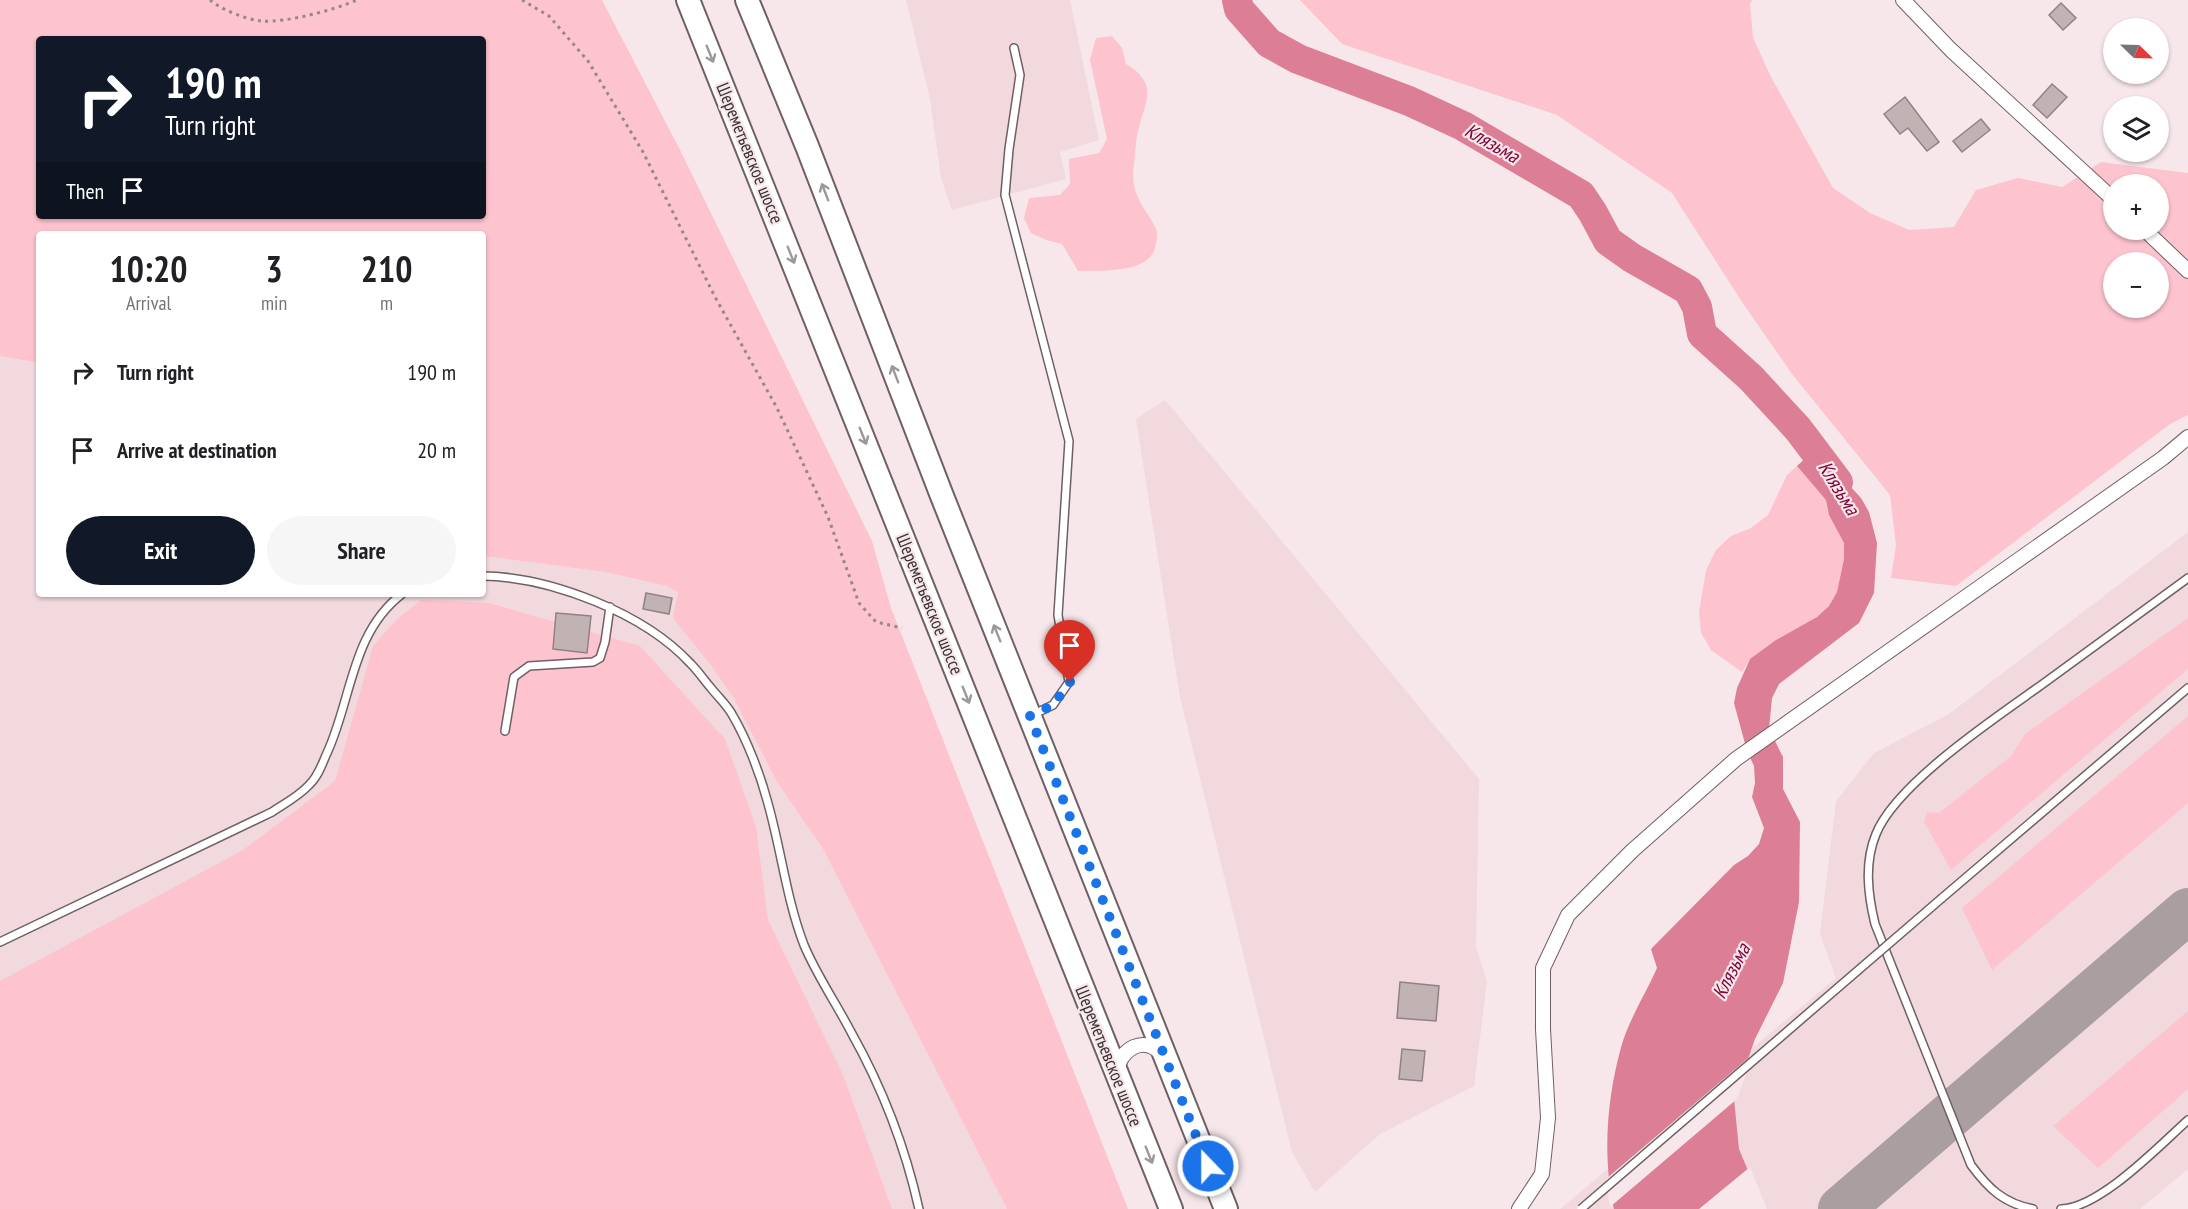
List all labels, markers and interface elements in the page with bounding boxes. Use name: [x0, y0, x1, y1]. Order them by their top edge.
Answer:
north arrow: [2103, 18, 2169, 84]
map controls: [2103, 18, 2169, 318]
one-way arrow: [705, 45, 716, 63]
text: 190 m: [165, 55, 262, 110]
icon: right: [66, 60, 144, 138]
street label: Шереметьевское шоссе: [711, 79, 789, 227]
button: layers: [2103, 96, 2169, 162]
text: Turn right: [165, 108, 256, 142]
water label: Клязьма: [1460, 117, 1525, 169]
icon: arrive: [116, 174, 149, 207]
button: +: [2103, 174, 2169, 240]
text: Then: [66, 177, 104, 205]
one-way arrow: [818, 183, 829, 202]
text: 10:20: [110, 245, 187, 292]
text: 3: [265, 245, 283, 292]
text: 210: [361, 245, 412, 292]
one-way arrow: [786, 245, 797, 263]
button: −: [2103, 252, 2169, 318]
text: Arrival: [126, 290, 171, 316]
text: min: [261, 290, 287, 316]
text: m: [380, 290, 393, 316]
icon: right: [66, 356, 99, 389]
text: Turn right: [117, 358, 194, 386]
text: 190 m: [407, 358, 456, 386]
one-way arrow: [889, 365, 900, 384]
one-way arrow: [858, 426, 869, 445]
icon: arrive: [66, 434, 99, 467]
text: Arrive at destination: [117, 436, 277, 464]
text: 20 m: [417, 436, 456, 464]
water label: Клязьма: [1812, 456, 1866, 521]
button: Exit: [66, 516, 255, 585]
button: Share: [267, 516, 456, 585]
street label: Шереметьевское шоссе: [891, 530, 969, 678]
pin: [1044, 620, 1095, 682]
one-way arrow: [991, 625, 1002, 643]
icon: arrive: [1053, 629, 1086, 662]
one-way arrow: [961, 685, 972, 704]
water label: Клязьма: [1706, 938, 1756, 1003]
street label: Шереметьевское шоссе: [1070, 982, 1148, 1130]
position arrow: [1176, 1134, 1240, 1198]
one-way arrow: [1144, 1146, 1155, 1164]

